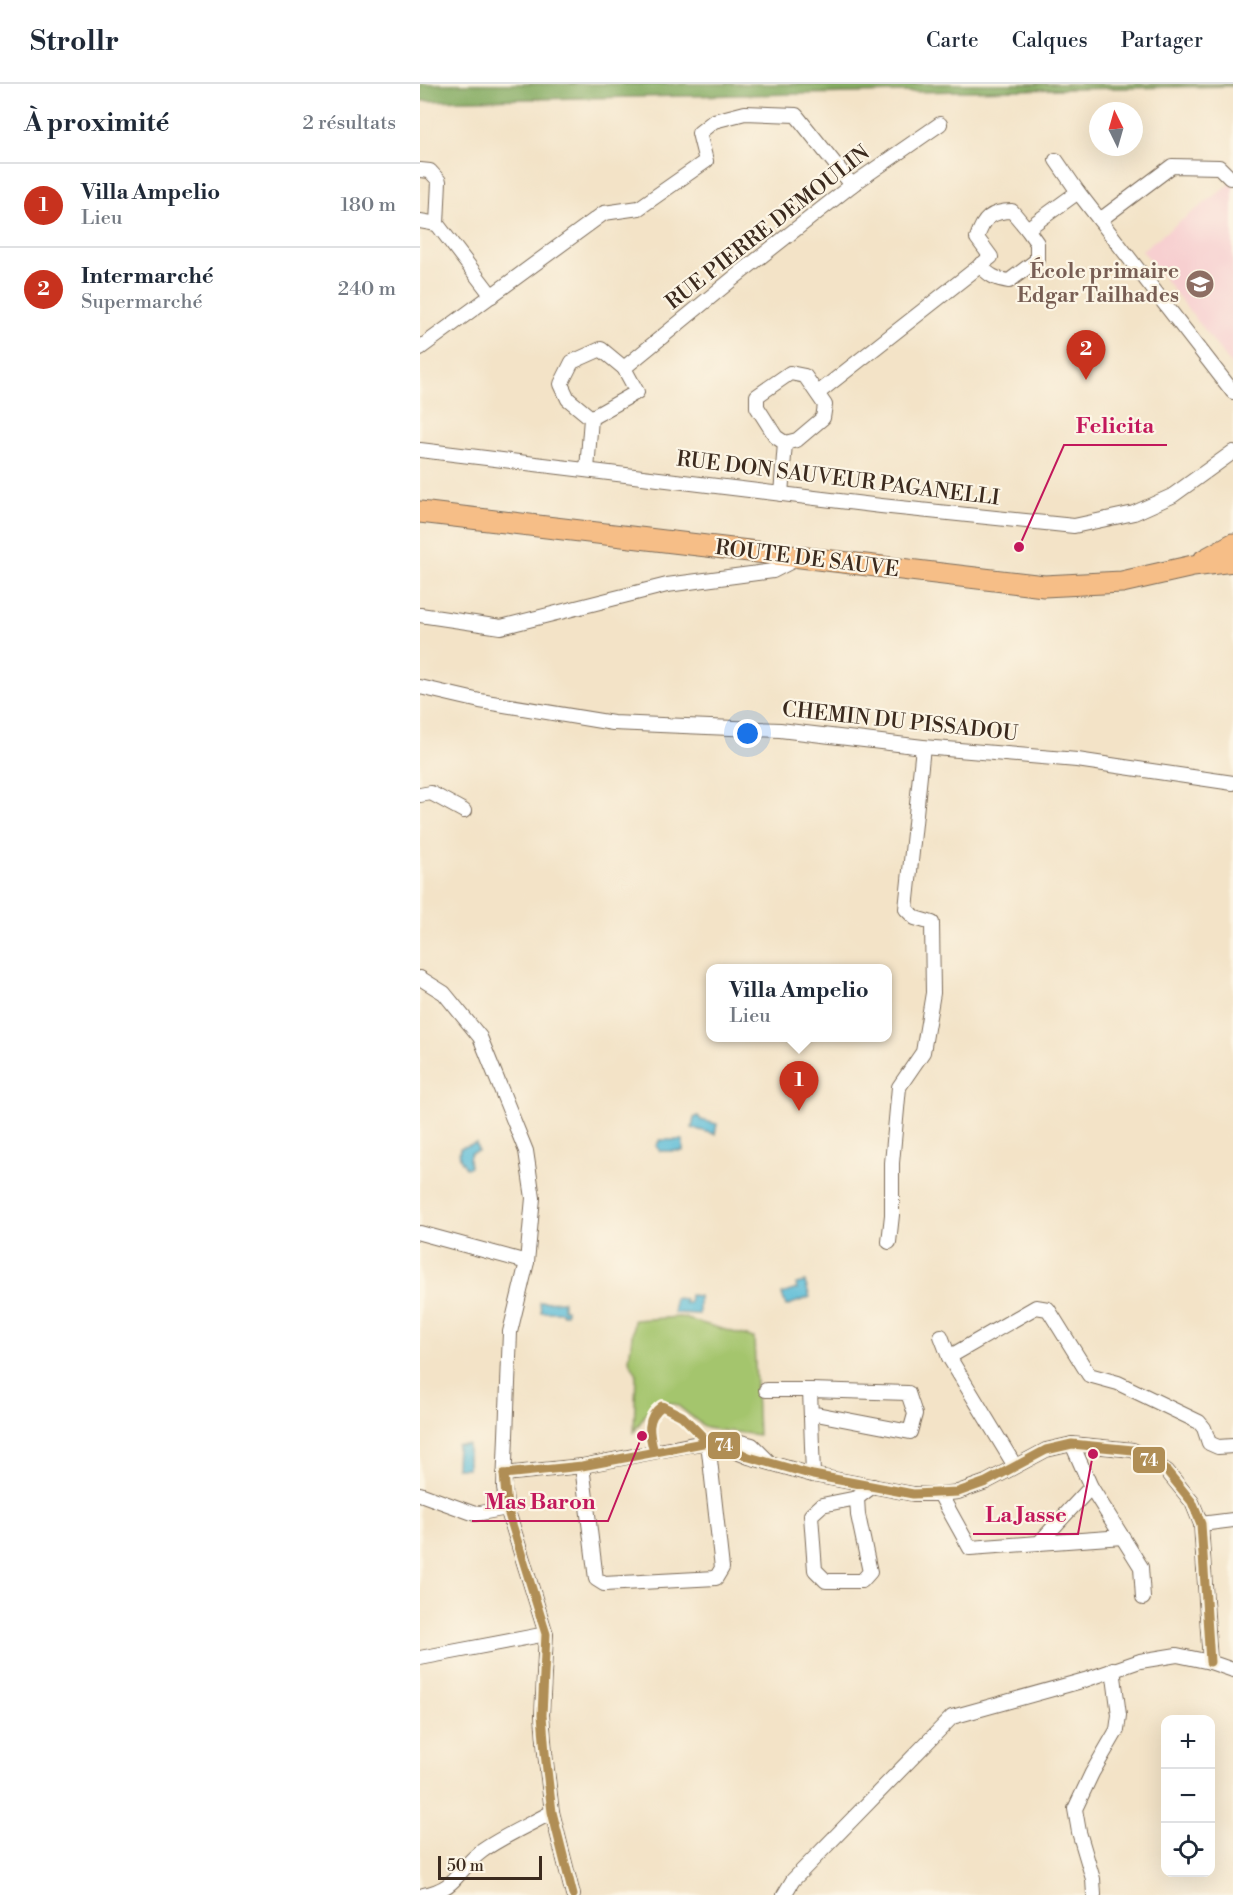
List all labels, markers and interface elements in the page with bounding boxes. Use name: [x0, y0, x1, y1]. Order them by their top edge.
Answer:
text: Strollr: [30, 24, 119, 59]
text: Carte: [926, 28, 979, 54]
text: Calques: [1012, 28, 1088, 54]
text: Partager: [1121, 28, 1203, 54]
north arrow: [1089, 102, 1143, 156]
text: À proximité: [24, 107, 169, 139]
text: 2 résultats: [302, 111, 396, 136]
street label: RUE PIERRE DEMOULIN: [661, 140, 876, 316]
text: Villa Ampelio: [81, 179, 220, 206]
text: 1: [39, 193, 48, 218]
text: 180 m: [341, 193, 396, 218]
text: Lieu: [81, 206, 122, 231]
place label: École primaire Edgar Tailhades: [1017, 257, 1179, 309]
text: Intermarché: [81, 263, 214, 290]
school or university icon: École primaire Edgar Tailhades: [1184, 268, 1216, 300]
text: 2: [37, 277, 50, 302]
text: 240 m: [338, 277, 396, 302]
text: Supermarché: [81, 290, 203, 315]
pin: 2: [1066, 330, 1106, 380]
callout: Felicita: [1064, 405, 1167, 445]
text: Felicita: [1076, 413, 1155, 440]
street label: RUE DON SAUVEUR PAGANELLI: [675, 446, 1001, 512]
street label: ROUTE DE SAUVE: [714, 535, 900, 583]
street label: CHEMIN DU PISSADOU: [781, 697, 1020, 747]
your location: [733, 719, 762, 748]
popup: [706, 964, 892, 1042]
text: Villa Ampelio: [729, 977, 869, 1004]
text: Lieu: [729, 1004, 771, 1029]
pin: 1: [780, 1062, 818, 1111]
line badge: 74: [707, 1431, 741, 1460]
text: 74: [714, 1436, 734, 1456]
line badge: 74: [1132, 1446, 1166, 1474]
text: 74: [1139, 1451, 1159, 1471]
callout: Mas Baron: [472, 1481, 608, 1521]
text: Mas Baron: [484, 1489, 596, 1516]
callout: La Jasse: [973, 1494, 1078, 1534]
text: La Jasse: [985, 1502, 1067, 1529]
map controls: [1161, 1715, 1215, 1877]
button: +: [1161, 1715, 1215, 1769]
button: −: [1161, 1769, 1215, 1823]
button: locate: [1161, 1823, 1215, 1877]
scale bar: [438, 1853, 542, 1880]
text: 50 m: [447, 1856, 484, 1876]

